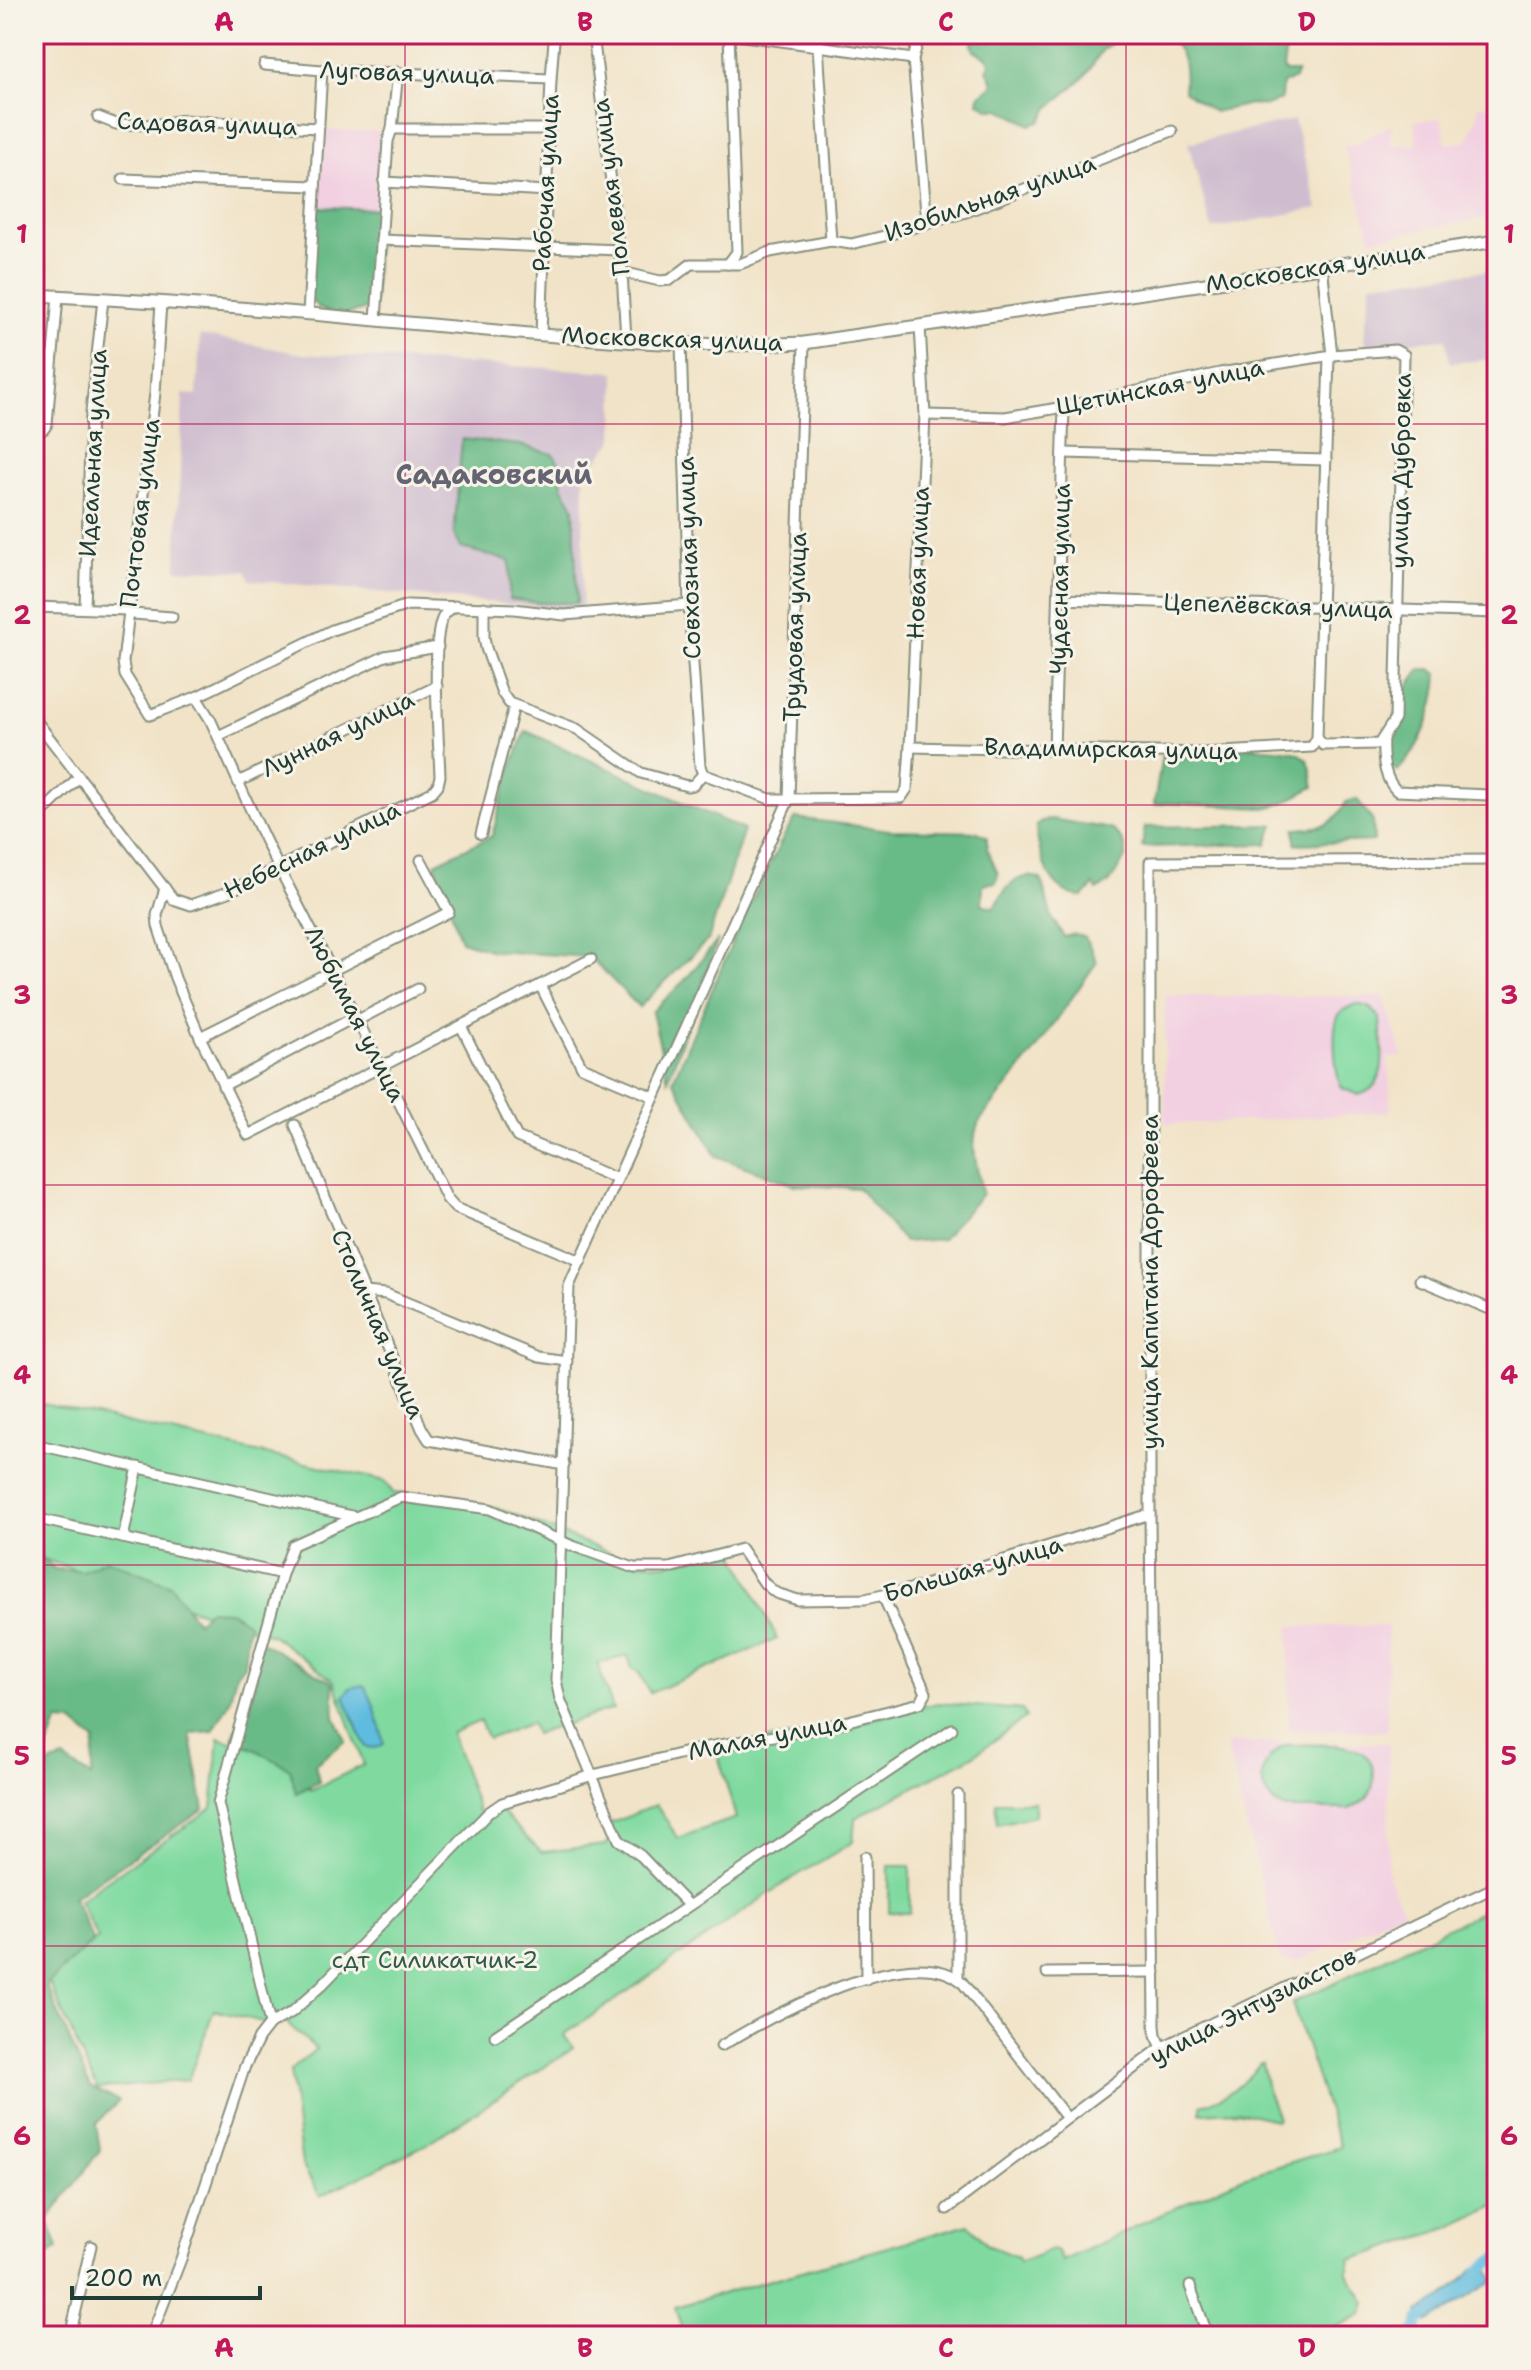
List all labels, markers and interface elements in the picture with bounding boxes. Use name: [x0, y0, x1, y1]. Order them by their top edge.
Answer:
text: A: [214, 4, 234, 39]
text: B: [577, 4, 593, 39]
text: C: [938, 4, 954, 39]
text: D: [1298, 4, 1316, 39]
street label: Луговая улица: [319, 54, 495, 92]
street label: Рабочая улица: [525, 93, 567, 273]
street label: Полевая улица: [584, 97, 638, 277]
street label: Садовая улица: [116, 105, 298, 143]
street label: Изобильная улица: [880, 147, 1100, 249]
text: 1: [16, 216, 28, 251]
text: 1: [1503, 216, 1515, 251]
street label: Московская улица: [1203, 235, 1427, 301]
street label: Московская улица: [561, 319, 783, 359]
street label: Идеальная улица: [72, 348, 114, 558]
street label: Щетинская улица: [1053, 351, 1267, 423]
street label: улица Дубровка: [1383, 373, 1419, 569]
street label: Почтовая улица: [113, 416, 168, 610]
district label: Садаковский: [395, 455, 593, 493]
street label: Совхозная улица: [669, 456, 709, 660]
street label: Чудесная улица: [1042, 483, 1078, 675]
street label: Новая улица: [899, 486, 937, 640]
street label: Трудовая улица: [776, 531, 814, 723]
street label: Цепелёвская улица: [1163, 586, 1393, 626]
text: 2: [13, 597, 31, 632]
text: 2: [1500, 597, 1518, 632]
street label: Лунная улица: [256, 683, 420, 785]
street label: Владимирская улица: [984, 731, 1238, 767]
street label: Небесная улица: [218, 793, 406, 907]
street label: Любимая улица: [297, 920, 413, 1108]
text: 3: [13, 977, 31, 1012]
text: 3: [1500, 977, 1518, 1012]
street label: улица Капитана Дорофеева: [1134, 1114, 1166, 1450]
street label: Столичная улица: [324, 1224, 432, 1424]
text: 4: [13, 1357, 31, 1392]
text: 4: [1500, 1357, 1518, 1392]
street label: Большая улица: [880, 1528, 1066, 1610]
street label: Малая улица: [685, 1706, 849, 1768]
text: 5: [14, 1738, 30, 1773]
text: 5: [1501, 1738, 1517, 1773]
street label: улица Энтузиастов: [1144, 1940, 1362, 2072]
park label: сдт Силикатчик-2: [332, 1944, 538, 1976]
text: 6: [13, 2118, 31, 2153]
text: 6: [1500, 2118, 1518, 2153]
scale bar: [72, 2250, 260, 2300]
text: 200 m: [84, 2262, 162, 2294]
text: A: [214, 2330, 234, 2365]
text: B: [577, 2330, 593, 2365]
text: C: [938, 2330, 954, 2365]
text: D: [1298, 2330, 1316, 2365]

